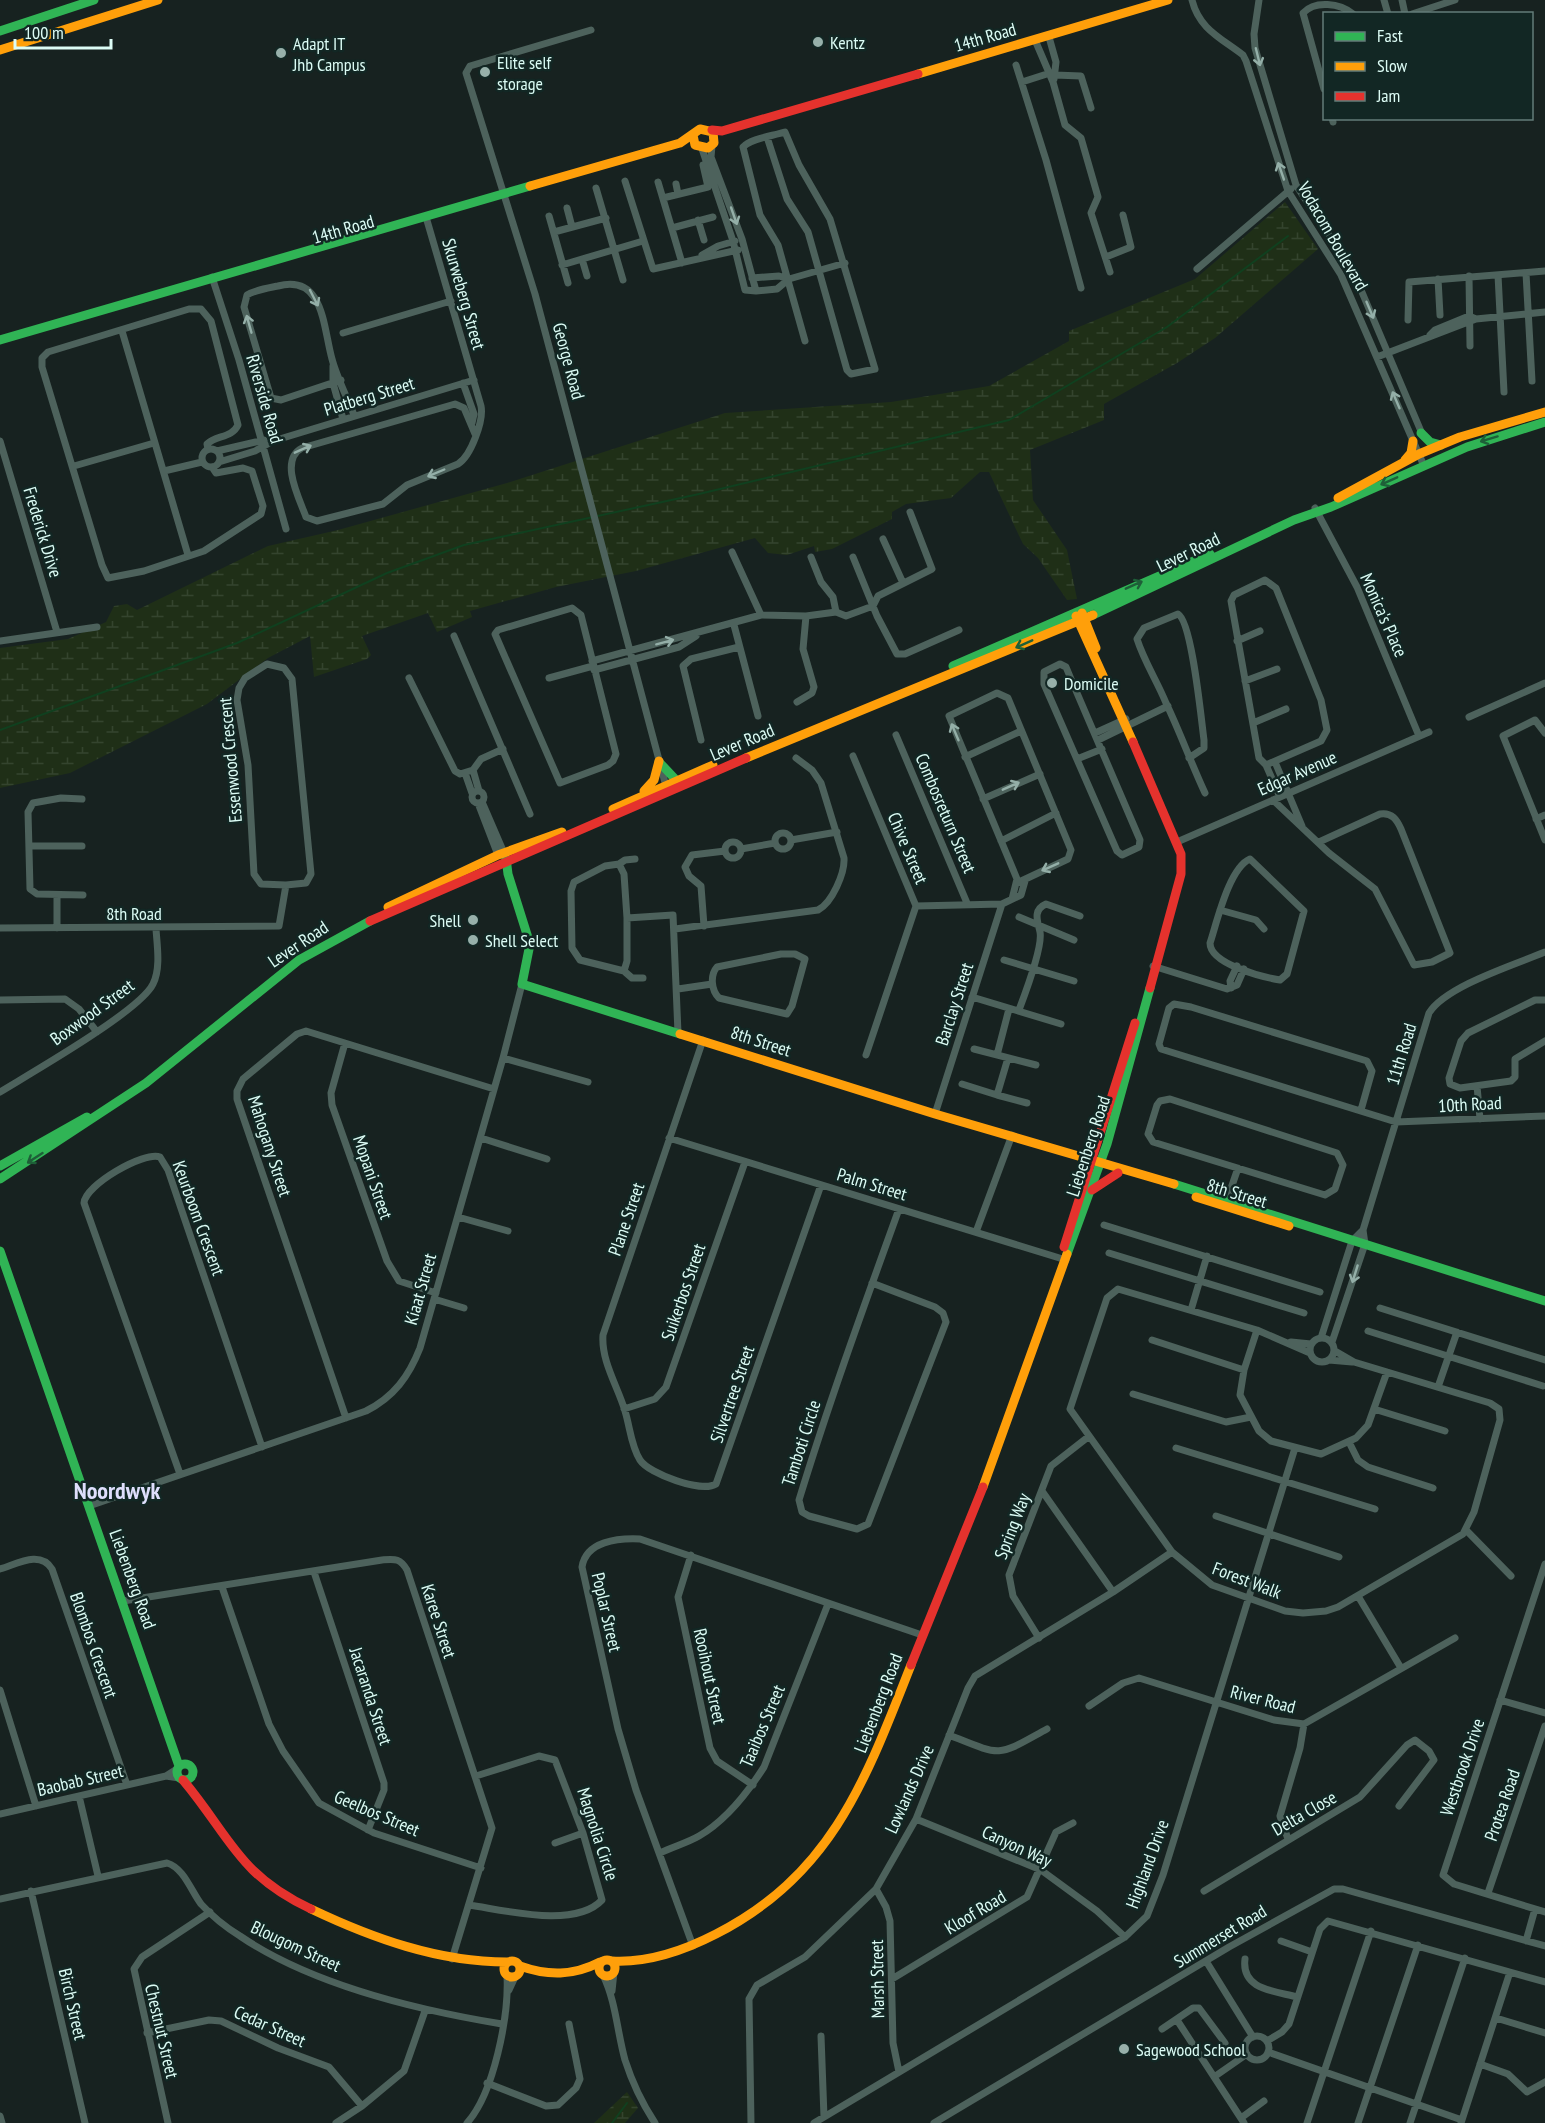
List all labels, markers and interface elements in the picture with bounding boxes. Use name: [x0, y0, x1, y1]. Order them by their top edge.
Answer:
scale bar: [15, 12, 111, 50]
legend: [1323, 12, 1533, 120]
street label: 14th Road: [951, 17, 1019, 57]
text: 100 m: [24, 21, 64, 44]
text: Fast: [1377, 24, 1403, 47]
place label: Kentz: [830, 31, 865, 54]
place label: Adapt IT Jhb Campus: [292, 32, 366, 76]
marker: Kentz: [811, 35, 825, 49]
marker: Adapt IT Jhb Campus: [274, 46, 288, 60]
one-way arrow: [1252, 48, 1264, 67]
place label: Elite self storage: [497, 51, 553, 95]
text: Slow: [1377, 54, 1408, 77]
marker: Elite self storage: [478, 65, 492, 79]
text: Jam: [1376, 84, 1400, 107]
one-way arrow: [1275, 162, 1286, 180]
street label: Vodacom Boulevard: [1292, 177, 1373, 295]
one-way arrow: [729, 206, 740, 225]
street label: 14th Road: [309, 209, 377, 249]
street label: Skurweberg Street: [437, 236, 491, 352]
one-way arrow: [308, 289, 320, 307]
one-way arrow: [1365, 300, 1376, 319]
one-way arrow: [243, 315, 254, 334]
street label: George Road: [548, 320, 590, 402]
street label: Riverside Road: [241, 352, 289, 446]
street label: Platberg Street: [321, 371, 417, 421]
one-way arrow: [1390, 392, 1401, 410]
one-way arrow: [1480, 435, 1499, 446]
one-way arrow: [294, 443, 312, 454]
one-way arrow: [428, 468, 446, 479]
one-way arrow: [1381, 476, 1399, 487]
street label: Frederick Drive: [18, 484, 68, 580]
street label: Lever Road: [1153, 527, 1223, 577]
street label: Monica's Place: [1355, 569, 1413, 661]
one-way arrow: [1125, 579, 1143, 590]
one-way arrow: [656, 636, 675, 648]
one-way arrow: [1015, 639, 1033, 650]
place label: Domicile: [1064, 672, 1119, 695]
marker: Domicile: [1045, 676, 1059, 690]
street label: Essenwood Crescent: [213, 696, 247, 824]
street label: Lever Road: [706, 718, 778, 766]
one-way arrow: [949, 723, 960, 742]
street label: Edgar Avenue: [1254, 745, 1340, 801]
street label: Combosreturn Street: [910, 750, 982, 876]
one-way arrow: [1002, 780, 1020, 792]
street label: Chive Street: [883, 809, 933, 887]
one-way arrow: [1041, 862, 1059, 874]
street label: 8th Road: [106, 902, 162, 925]
place label: Shell: [430, 909, 462, 932]
marker: Shell: [466, 913, 480, 927]
street label: Lever Road: [264, 916, 332, 972]
place label: Shell Select: [485, 929, 558, 952]
marker: Shell Select: [466, 933, 480, 947]
street label: Barclay Street: [930, 960, 978, 1048]
street label: Boxwood Street: [46, 974, 139, 1050]
street label: 8th Street: [728, 1020, 794, 1062]
street label: 11th Road: [1381, 1020, 1421, 1088]
street label: 10th Road: [1438, 1091, 1502, 1117]
street label: Mahogany Street: [243, 1093, 297, 1199]
street label: Liebenberg Road: [1061, 1093, 1115, 1199]
street label: Mopani Street: [348, 1132, 398, 1222]
one-way arrow: [27, 1152, 44, 1164]
street label: Keurboom Crescent: [168, 1158, 230, 1278]
street label: Palm Street: [834, 1163, 910, 1206]
street label: 8th Street: [1204, 1173, 1270, 1213]
street label: Plane Street: [603, 1179, 649, 1259]
street label: Suikerbos Street: [656, 1240, 710, 1344]
street label: Kiaat Street: [399, 1251, 441, 1327]
one-way arrow: [1349, 1264, 1360, 1283]
street label: Silvertree Street: [705, 1342, 759, 1446]
street label: Tamboti Circle: [776, 1397, 826, 1489]
district label: Noordwyk: [74, 1475, 160, 1506]
street label: Spring Way: [989, 1489, 1035, 1562]
street label: Liebenberg Road: [104, 1526, 162, 1632]
street label: Forest Walk: [1209, 1556, 1285, 1604]
street label: Poplar Street: [587, 1570, 627, 1654]
street label: Karee Street: [416, 1581, 462, 1661]
street label: Blombos Crescent: [65, 1589, 123, 1701]
street label: Rooihout Street: [689, 1626, 731, 1726]
street label: Jacaranda Street: [344, 1643, 398, 1748]
street label: Liebenberg Road: [849, 1650, 907, 1756]
street label: River Road: [1228, 1680, 1298, 1718]
street label: Taaibos Street: [734, 1681, 790, 1771]
street label: Westbrook Drive: [1435, 1715, 1489, 1819]
street label: Lowlands Drive: [879, 1741, 939, 1837]
street label: Baobab Street: [35, 1759, 125, 1801]
street label: Protea Road: [1479, 1766, 1525, 1844]
street label: Geelbos Street: [331, 1785, 423, 1841]
street label: Magnolia Circle: [572, 1785, 624, 1883]
street label: Delta Close: [1268, 1785, 1340, 1841]
street label: Highland Drive: [1120, 1816, 1174, 1912]
street label: Canyon Way: [978, 1820, 1056, 1872]
street label: Kloof Road: [940, 1885, 1010, 1939]
street label: Summerset Road: [1169, 1899, 1271, 1973]
street label: Blougom Street: [247, 1915, 345, 1977]
street label: Marsh Street: [865, 1939, 889, 2019]
street label: Birch Street: [54, 1966, 92, 2042]
street label: Chestnut Street: [140, 1981, 184, 2081]
street label: Cedar Street: [231, 2000, 310, 2052]
place label: Sagewood School: [1136, 2038, 1246, 2061]
marker: Sagewood School: [1117, 2042, 1131, 2056]

